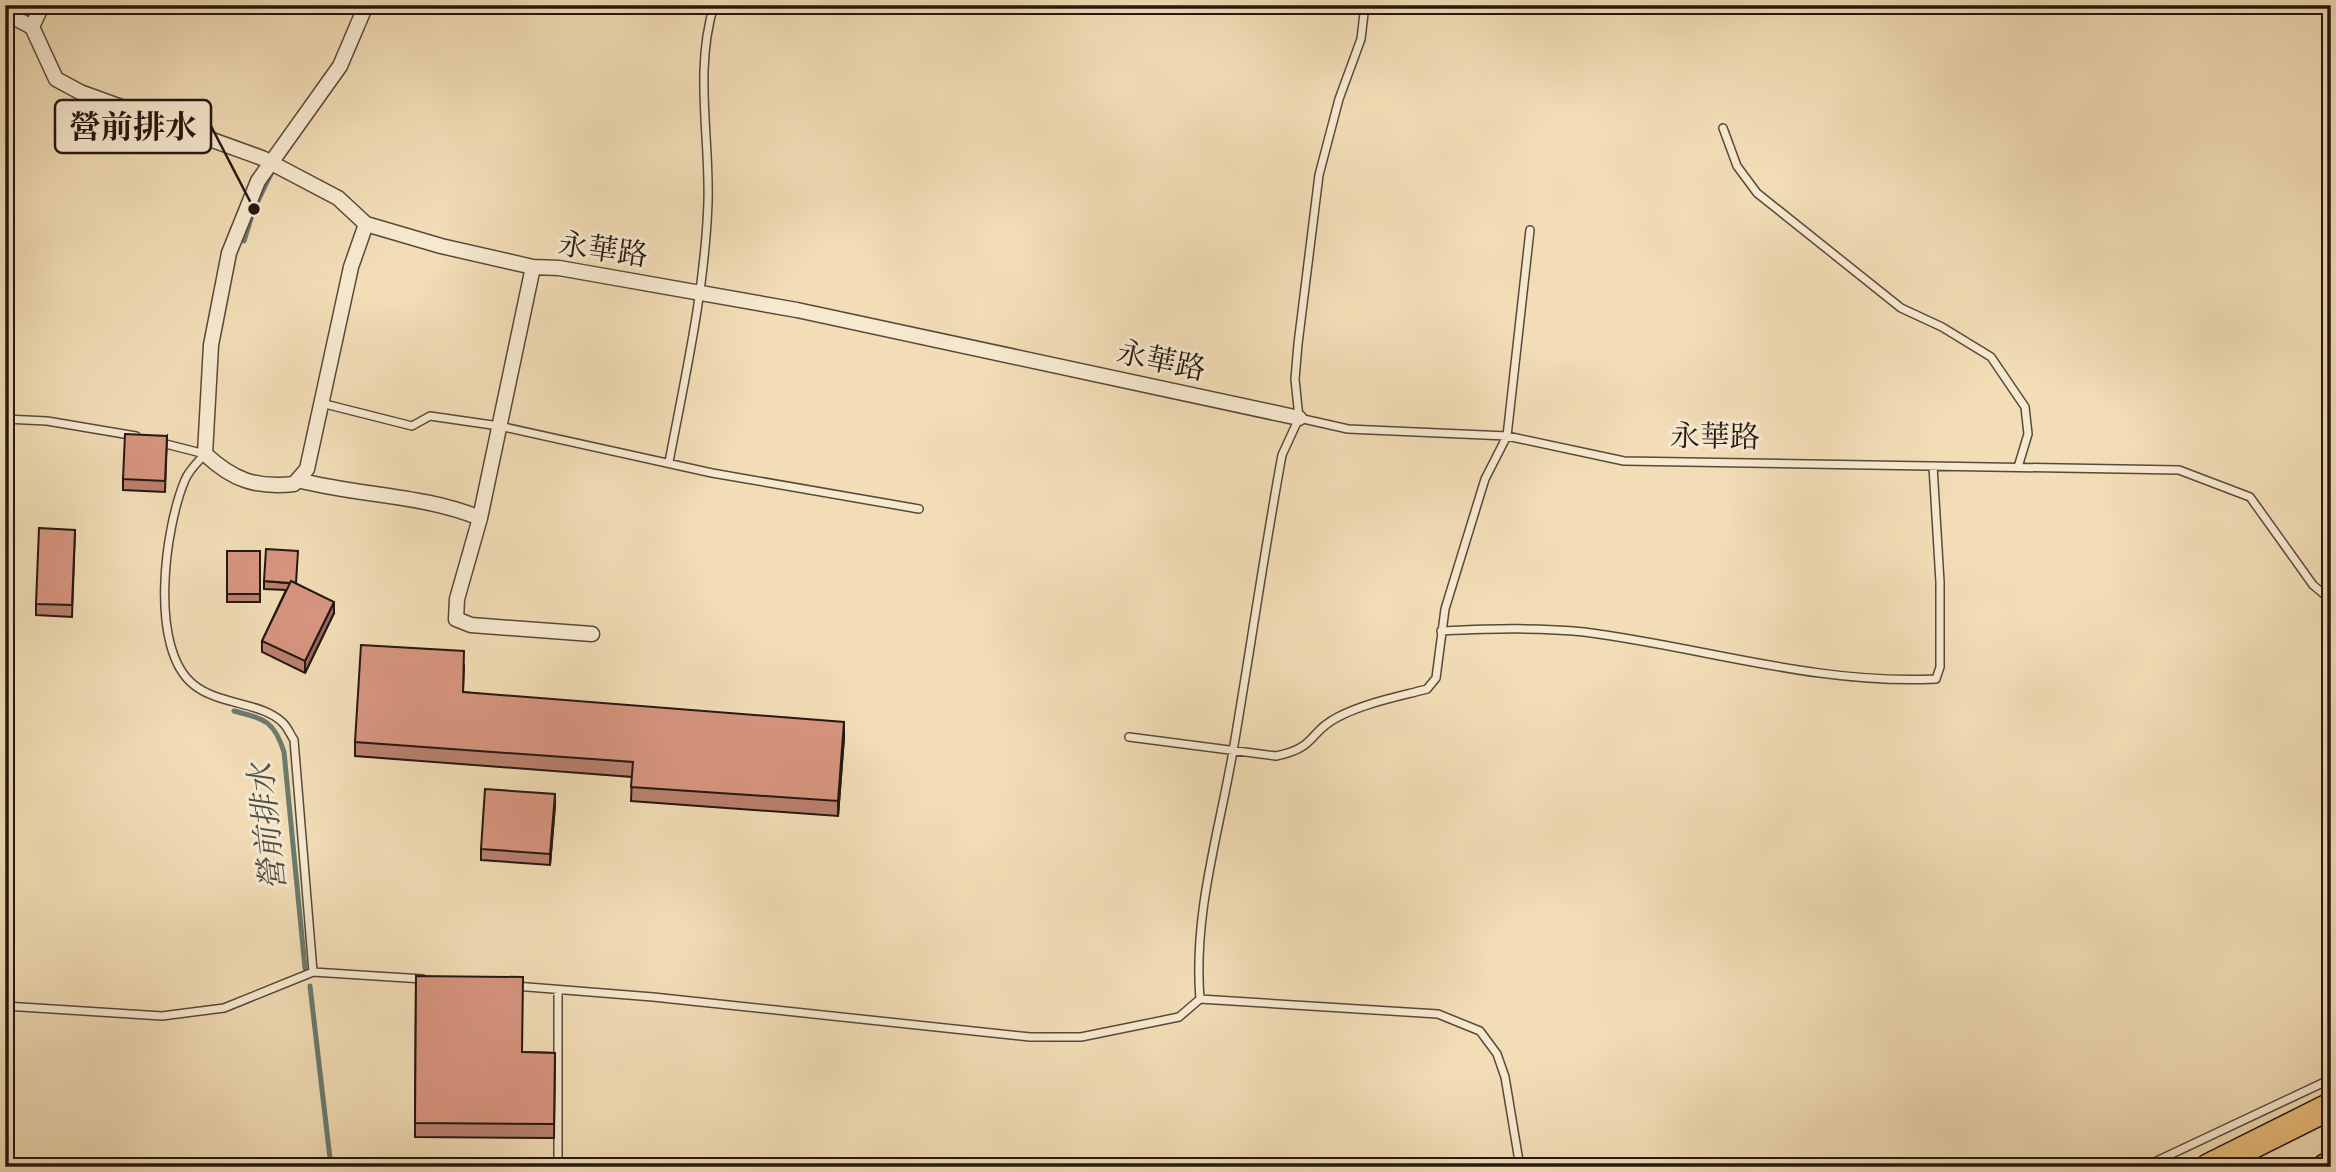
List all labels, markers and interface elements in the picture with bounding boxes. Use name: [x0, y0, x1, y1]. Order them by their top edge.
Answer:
callout: 營前排水: [55, 100, 211, 153]
text: 營前排水: [69, 108, 197, 148]
street label: 永華路: [556, 225, 650, 275]
street label: 永華路: [1113, 334, 1209, 388]
street label: 永華路: [1670, 418, 1760, 456]
water label: 營前排水: [241, 758, 295, 893]

